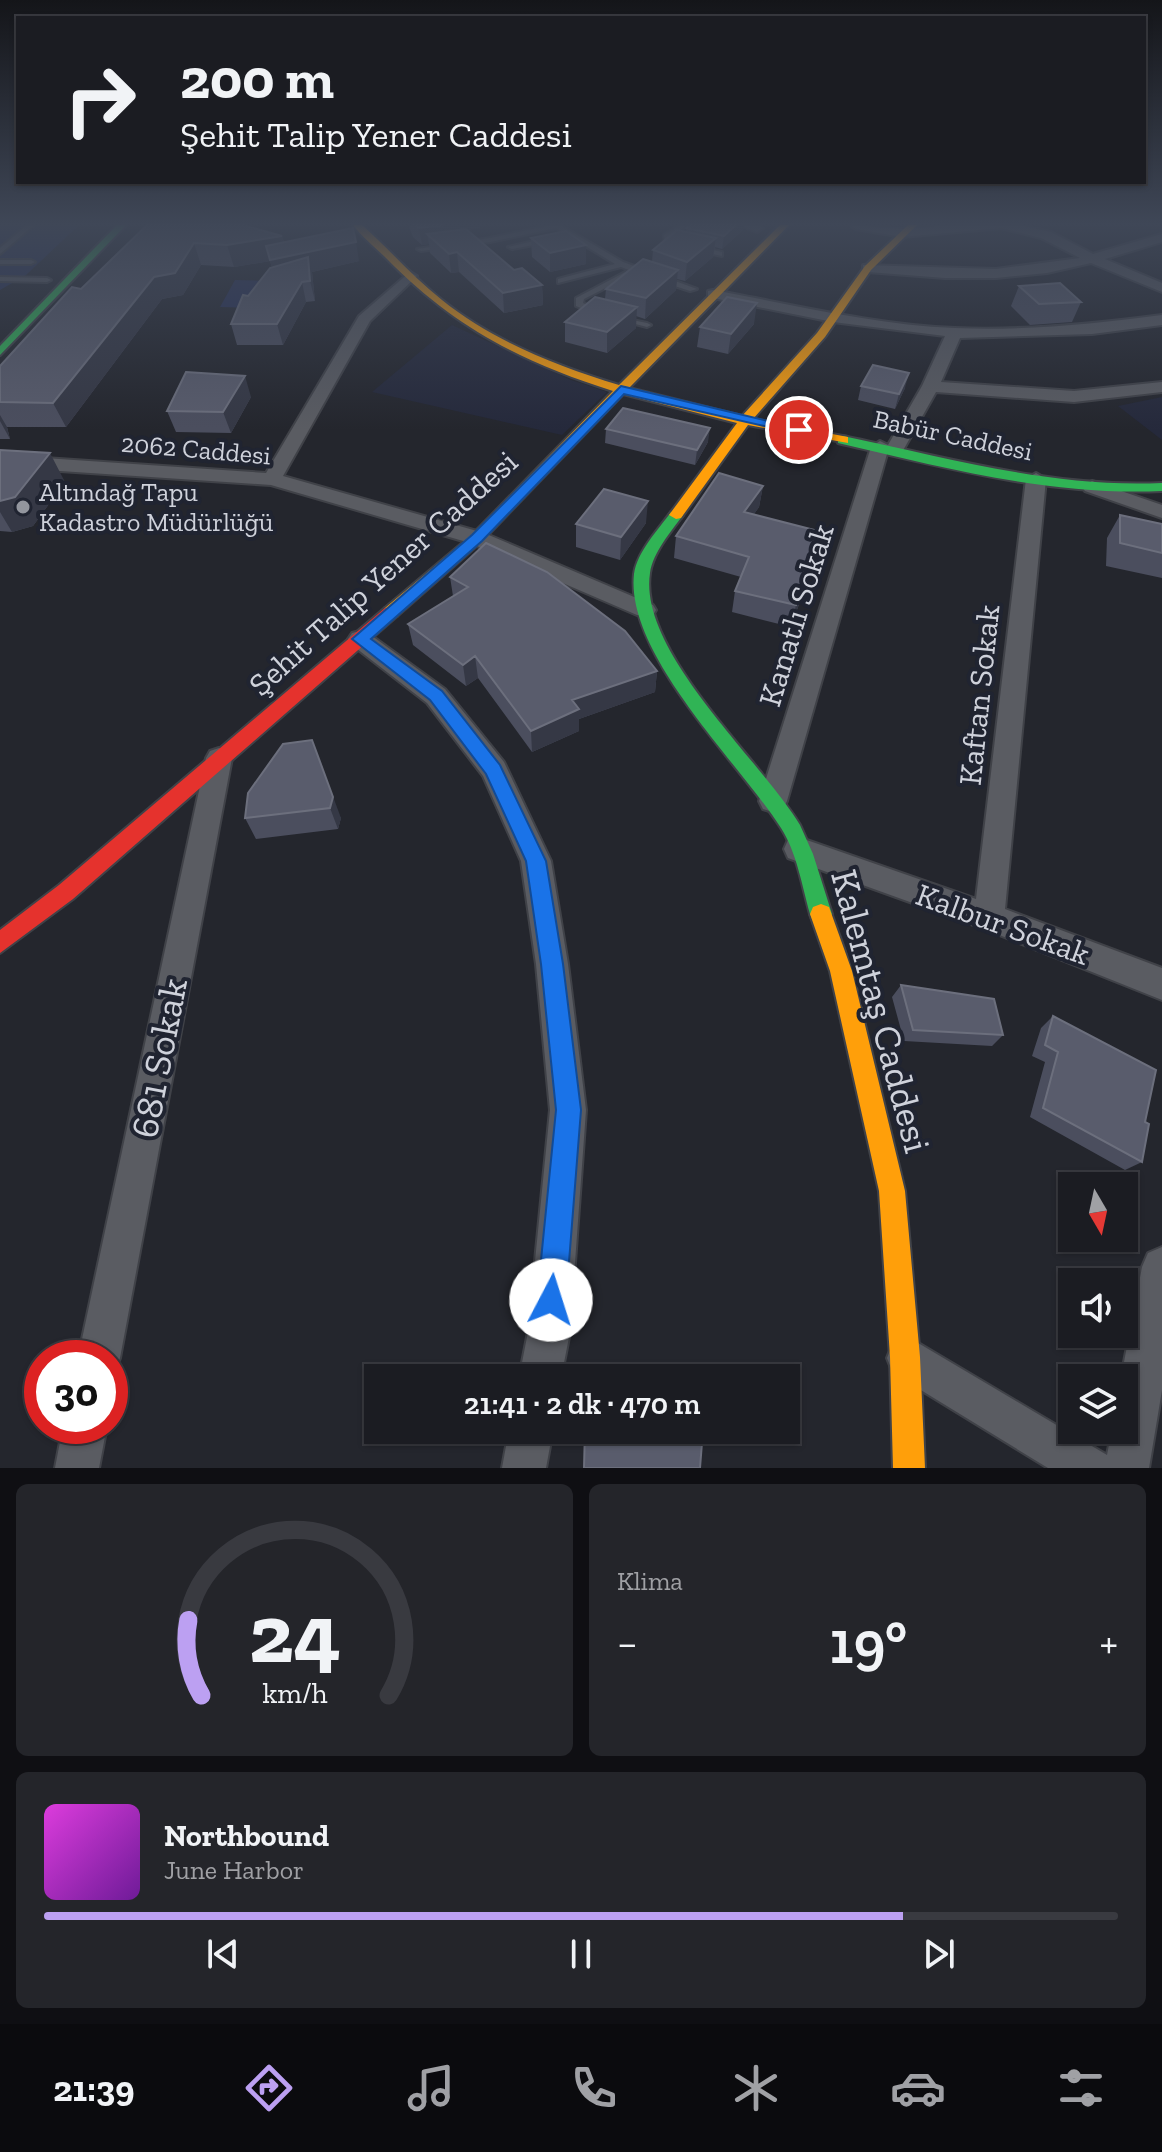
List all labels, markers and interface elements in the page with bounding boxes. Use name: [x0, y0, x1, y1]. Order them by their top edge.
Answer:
text: 200 m: [180, 45, 334, 112]
icon: right: [48, 48, 152, 152]
text: Şehit Talip Yener Caddesi: [180, 113, 572, 156]
pin: [765, 396, 833, 464]
street label: Babür Caddesi: [870, 403, 1036, 467]
icon: arrive: [777, 408, 821, 452]
street label: 2062 Caddesi: [120, 427, 272, 471]
street label: Şehit Talip Yener Caddesi: [241, 442, 525, 704]
place label: Altındağ Tapu Kadastro Müdürlüğü: [39, 476, 274, 538]
marker: Altındağ Tapu Kadastro Müdürlüğü: [14, 498, 32, 516]
street label: Kanatlı Sokak: [750, 519, 842, 711]
street label: Kaftan Sokak: [951, 602, 1007, 787]
street label: Kalemtaş Caddesi: [821, 864, 941, 1158]
street label: Kalbur Sokak: [911, 875, 1095, 973]
street label: 681 Sokak: [121, 974, 197, 1142]
north arrow: [1058, 1172, 1138, 1252]
map controls: [1058, 1172, 1138, 1444]
position arrow: [509, 1258, 593, 1342]
button: sound: [1058, 1268, 1138, 1348]
speed limit sign: 30: [24, 1340, 128, 1444]
button: layers: [1058, 1364, 1138, 1444]
text: 21:41 · 2 dk · 470 m: [464, 1386, 700, 1422]
text: Klima: [617, 1565, 683, 1597]
text: 24: [248, 1583, 341, 1683]
text: 19°: [830, 1606, 907, 1678]
text: −: [617, 1616, 638, 1669]
text: +: [1099, 1616, 1118, 1669]
text: km/h: [262, 1676, 327, 1710]
text: Northbound: [164, 1818, 329, 1854]
text: June Harbor: [164, 1854, 304, 1886]
icon: previous: [201, 1932, 245, 1976]
icon: pause: [559, 1932, 603, 1976]
icon: next: [917, 1932, 961, 1976]
icon: directions: [241, 2060, 297, 2116]
icon: music: [403, 2060, 459, 2116]
icon: phone: [566, 2060, 622, 2116]
icon: climate: [728, 2060, 784, 2116]
icon: car: [890, 2060, 946, 2116]
icon: filters: [1053, 2060, 1109, 2116]
text: 21:39: [53, 2067, 134, 2110]

